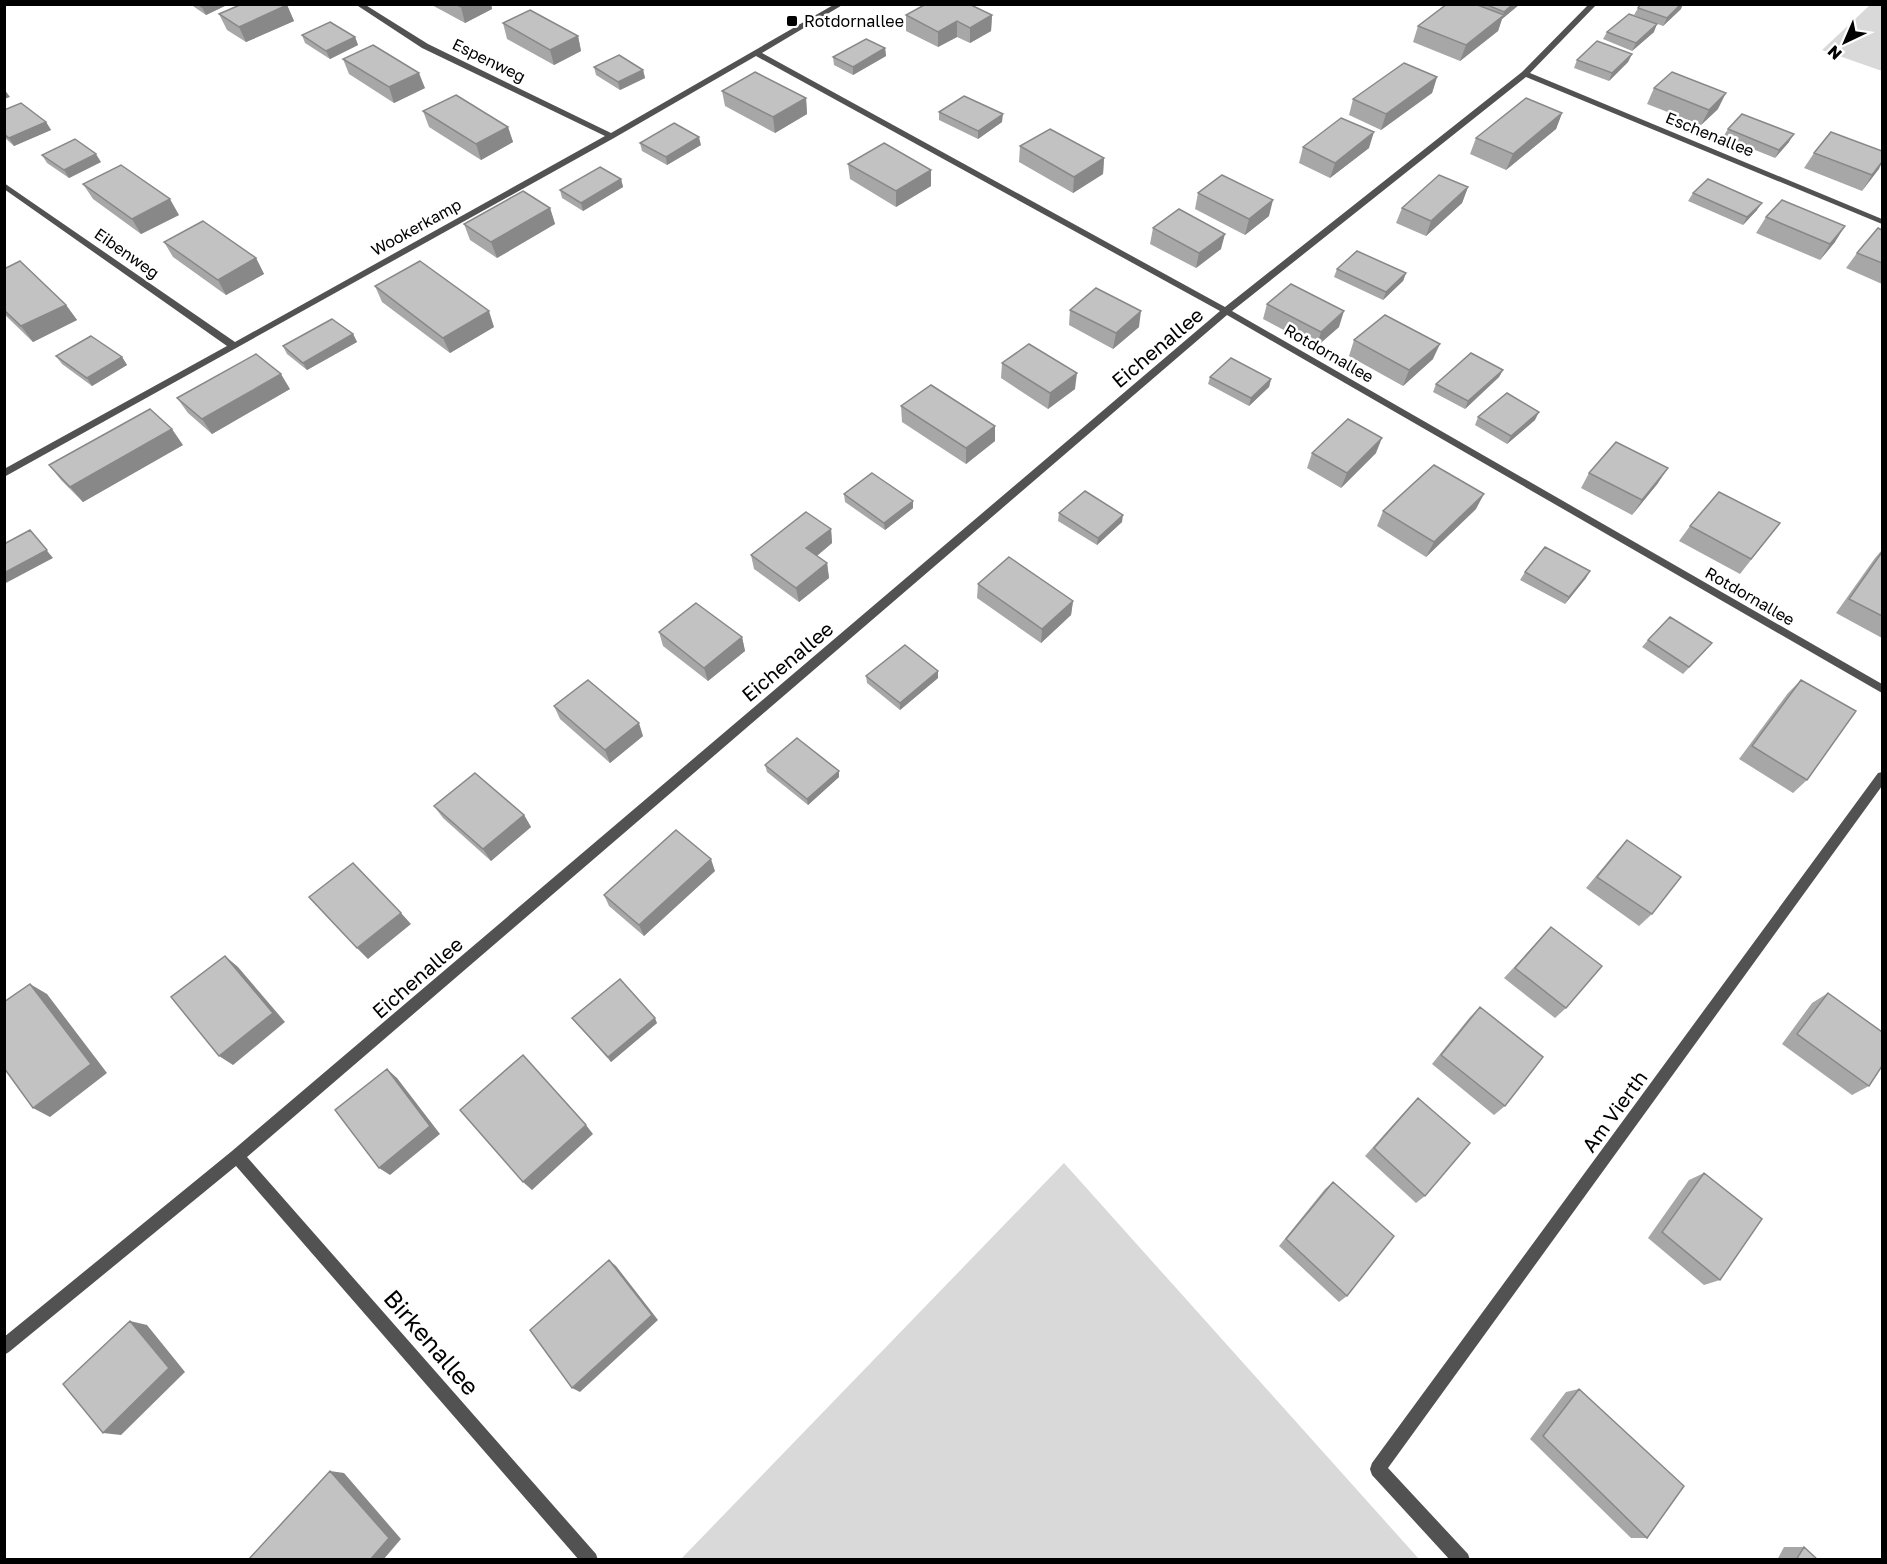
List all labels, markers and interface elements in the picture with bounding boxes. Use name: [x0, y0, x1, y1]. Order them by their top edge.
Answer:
place label: Rotdornallee: [804, 11, 904, 31]
north arrow: [1815, 12, 1875, 72]
marker: Rotdornallee: [785, 14, 799, 28]
street label: Espenweg: [449, 34, 529, 86]
text: N: [1823, 41, 1846, 64]
street label: Eschenallee: [1663, 107, 1757, 161]
street label: Wookerkamp: [367, 194, 465, 260]
street label: Eibenweg: [91, 223, 163, 283]
street label: Eichenallee: [1106, 302, 1208, 392]
street label: Rotdornallee: [1281, 319, 1377, 387]
street label: Rotdornallee: [1702, 562, 1798, 630]
street label: Eichenallee: [736, 616, 838, 706]
street label: Eichenallee: [367, 931, 467, 1023]
street label: Am Vierth: [1576, 1066, 1652, 1156]
street label: Birkenallee: [378, 1283, 486, 1401]

